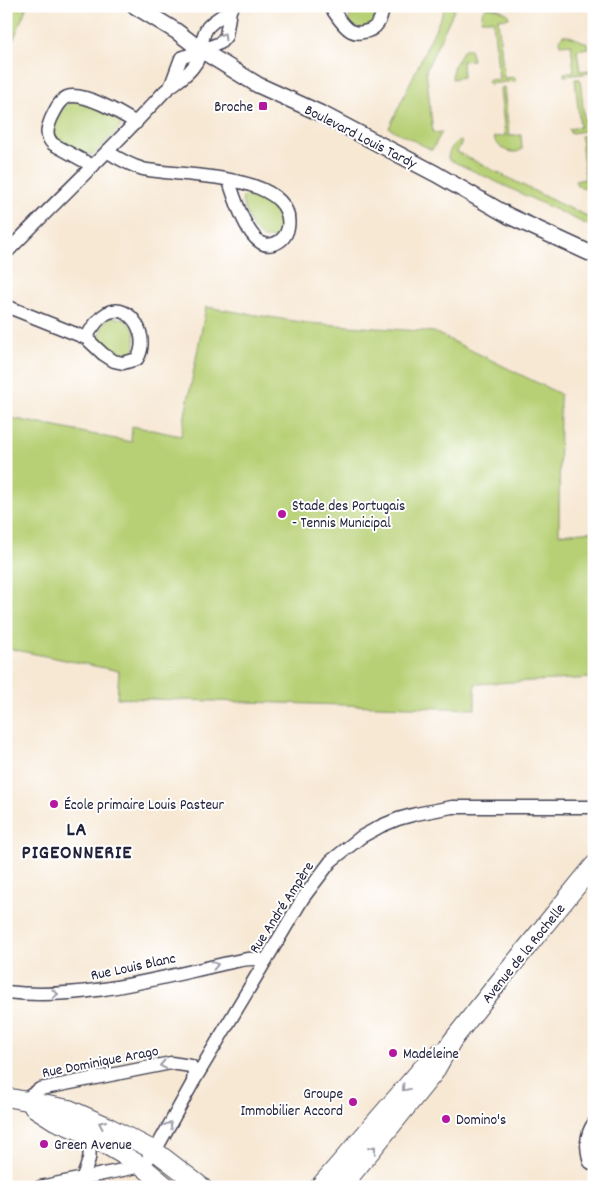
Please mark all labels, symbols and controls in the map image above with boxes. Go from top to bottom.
one-way arrow [217,32,227,41]
place label: Broche [214,97,253,119]
marker: Broche [257,100,269,112]
street label: Boulevard Louis Tardy [300,100,421,176]
place label: Stade des Portugais - Tennis Municipal [292,496,405,535]
marker: Stade des Portugais - Tennis Municipal [276,508,288,520]
place label: École primaire Louis Pasteur [64,795,225,817]
marker: École primaire Louis Pasteur [48,798,60,810]
district label: LA PIGEONNERIE [22,817,132,868]
street label: Rue André Ampère [245,858,321,958]
street label: Avenue de la Rochelle [477,899,572,1009]
street label: Rue Louis Blanc [89,948,178,988]
one-way arrow [210,960,219,971]
one-way arrow [52,989,59,999]
street label: Rue Dominique Arago [40,1041,161,1085]
place label: Madeleine [403,1044,459,1066]
marker: Madeleine [387,1047,399,1059]
one-way arrow [158,1059,167,1070]
one-way arrow [402,1082,411,1091]
place label: Groupe Immobilier Accord [240,1084,343,1123]
marker: Groupe Immobilier Accord [347,1096,359,1108]
place label: Domino's [456,1110,506,1132]
marker: Domino's [440,1113,452,1125]
one-way arrow [98,1119,107,1130]
one-way arrow [163,1122,173,1131]
place label: Green Avenue [54,1135,132,1157]
marker: Green Avenue [38,1138,50,1150]
one-way arrow [367,1146,375,1155]

